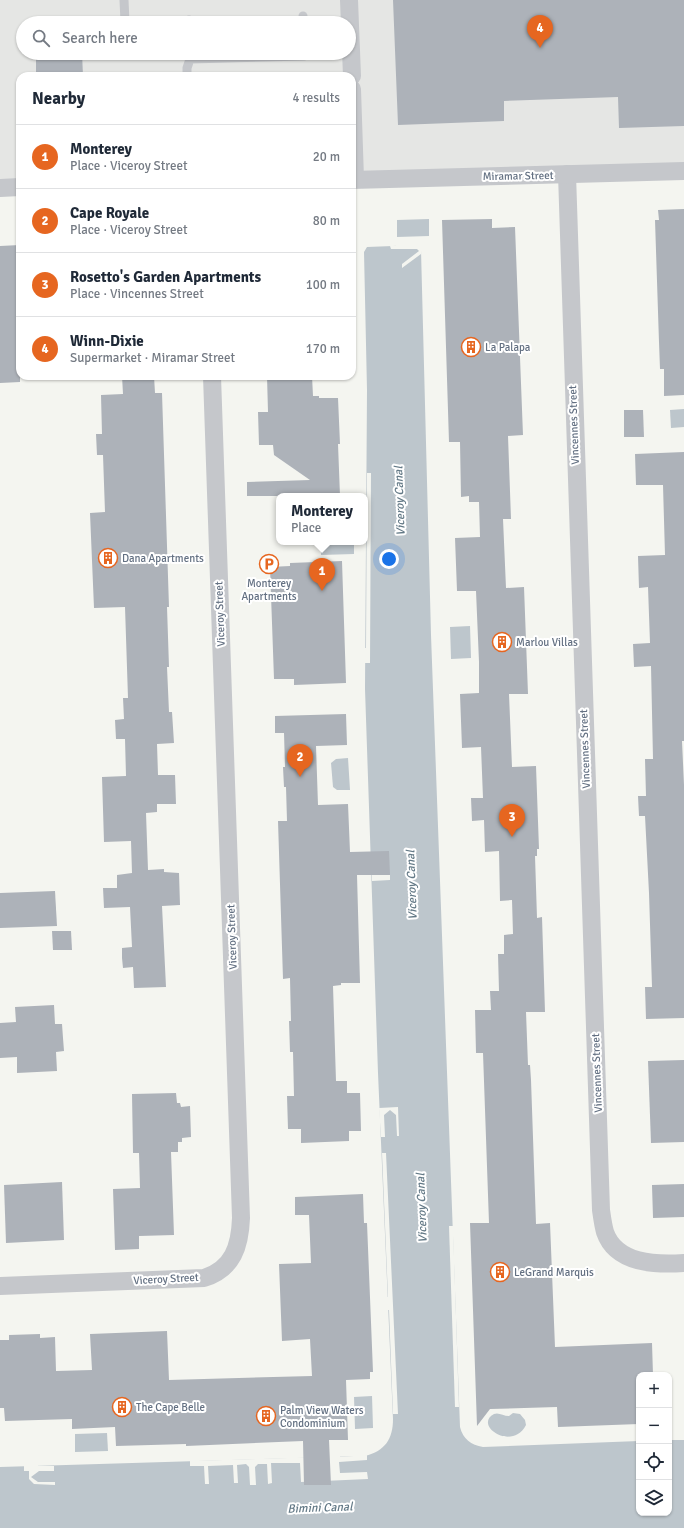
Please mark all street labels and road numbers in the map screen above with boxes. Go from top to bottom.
street label: Miramar Street [482,169,554,183]
street label: Vincennes Street [566,385,582,465]
street label: Viceroy Street [212,581,228,647]
street label: Vincennes Street [577,709,593,789]
street label: Viceroy Street [224,904,240,970]
street label: Vincennes Street [589,1033,605,1113]
street label: Viceroy Street [133,1271,199,1287]

